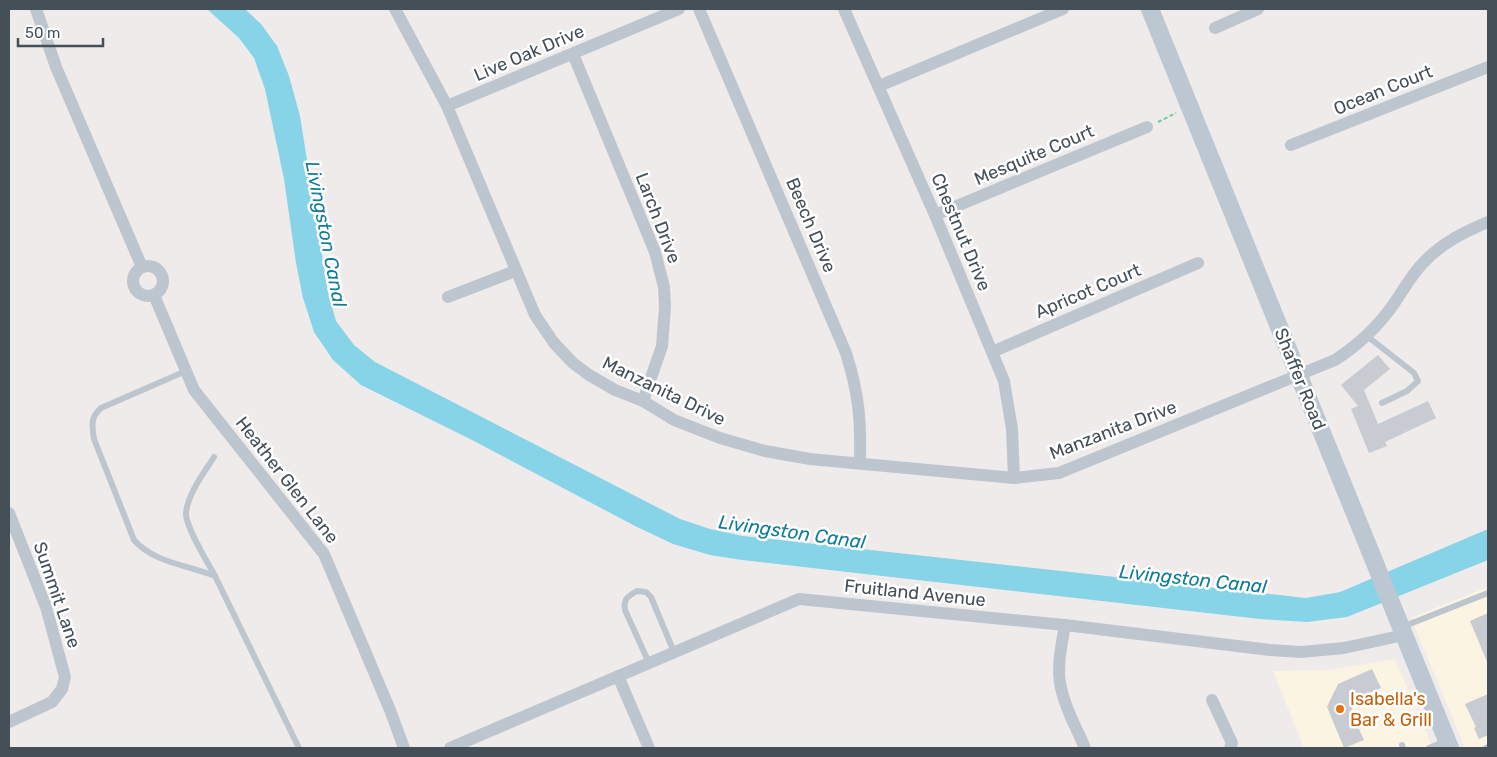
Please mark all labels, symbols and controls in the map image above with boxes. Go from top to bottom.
scale bar [18,15,102,47]
street label: Live Oak Drive [471,20,587,86]
text: 50 m [25,24,60,42]
street label: Ocean Court [1330,60,1436,120]
street label: Mesquite Court [971,120,1097,190]
water label: Livingston Canal [301,159,352,309]
street label: Larch Drive [631,170,685,266]
street label: Chestnut Drive [926,170,996,294]
street label: Beech Drive [781,174,841,276]
street label: Apricot Court [1032,259,1144,323]
street label: Shaffer Road [1270,325,1330,433]
street label: Manzanita Drive [599,352,729,430]
street label: Manzanita Drive [1046,396,1180,464]
street label: Heather Glen Lane [231,412,343,548]
water label: Livingston Canal [717,510,867,554]
street label: Summit Lane [29,539,85,651]
water label: Livingston Canal [1118,560,1268,598]
street label: Fruitland Avenue [843,575,987,611]
place label: Isabella's Bar & Grill [1350,688,1432,731]
marker: Isabella's Bar & Grill [1334,703,1346,715]

